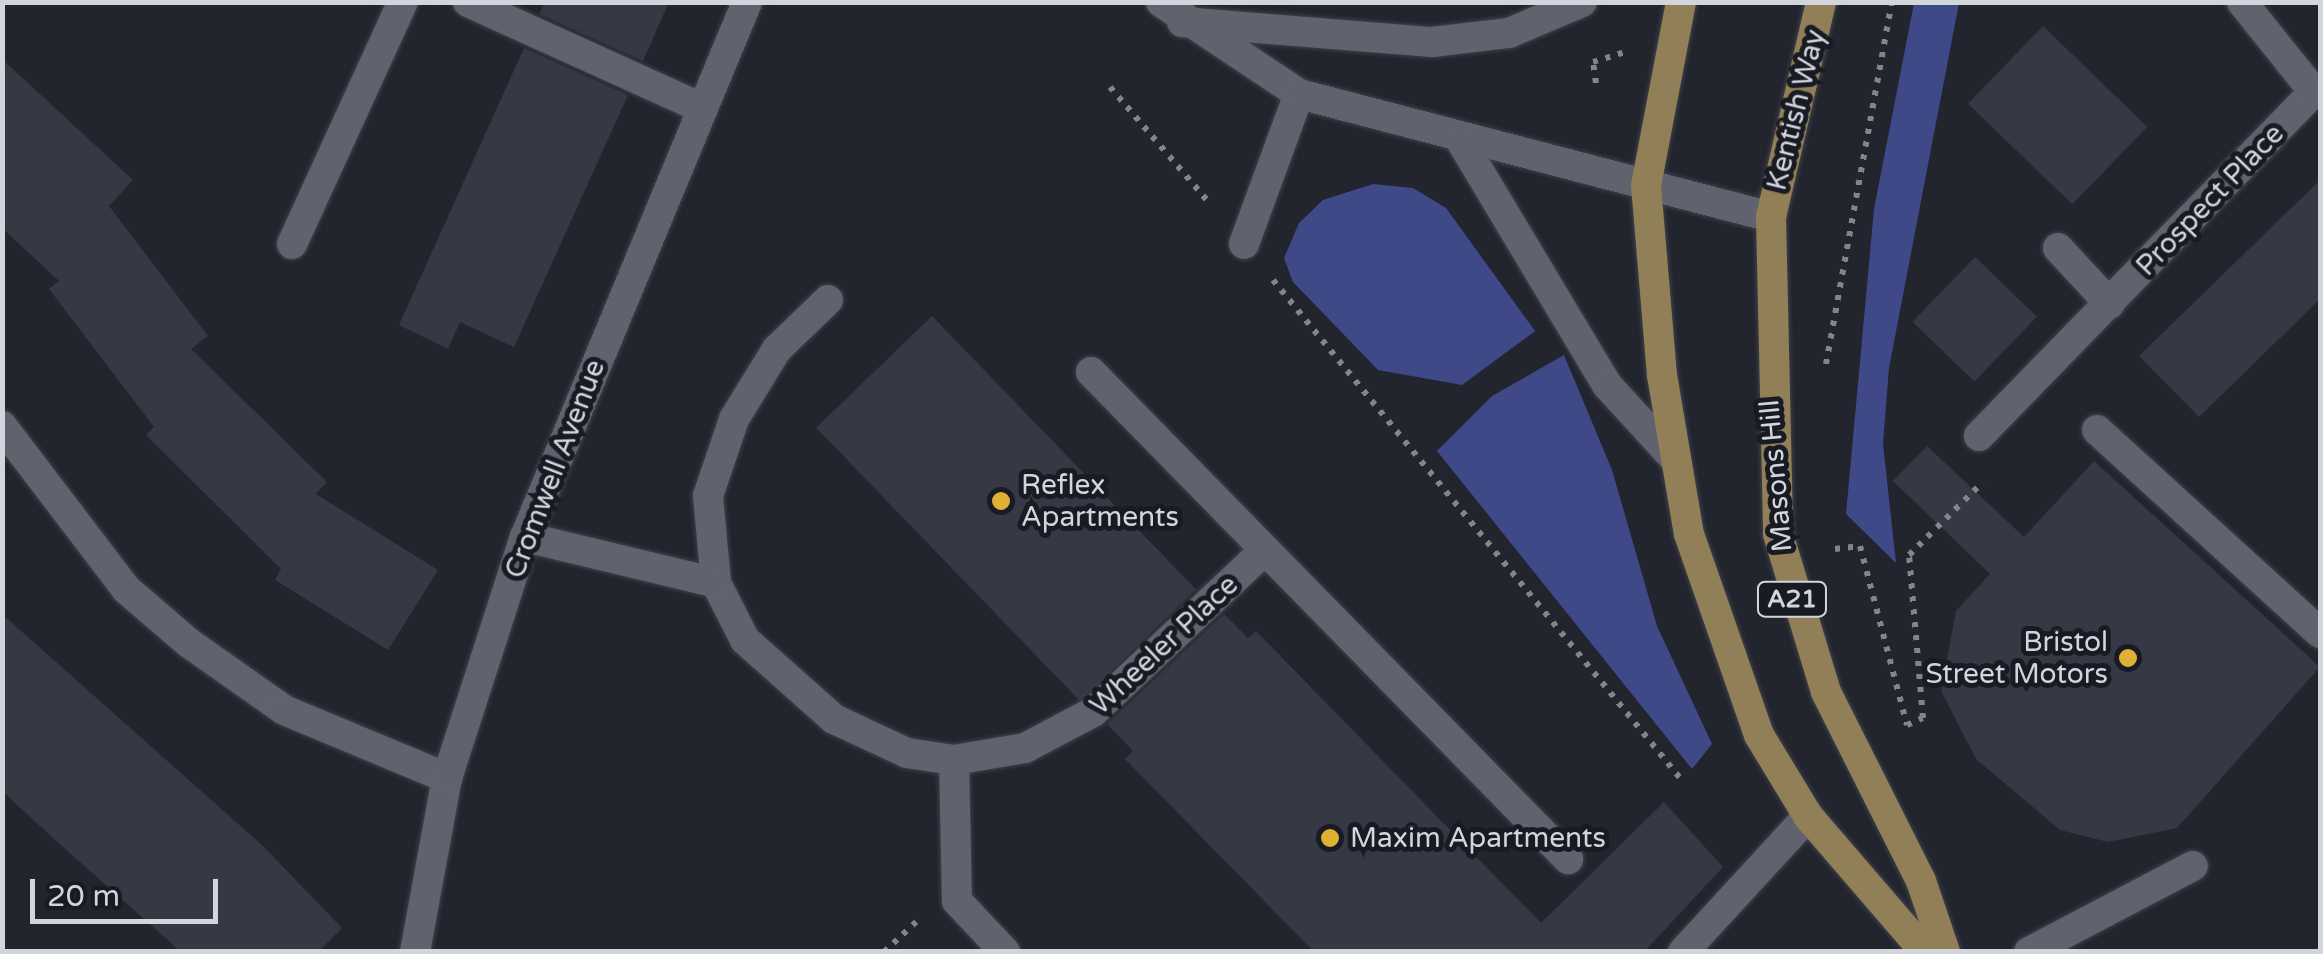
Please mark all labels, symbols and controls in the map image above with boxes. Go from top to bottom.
street label: Kentish Way [1760,26,1832,194]
street label: Prospect Place [2129,117,2291,283]
street label: Cromwell Avenue [498,355,612,583]
street label: Masons Hill [1753,398,1799,554]
place label: Reflex Apartments [1021,468,1179,534]
marker: Reflex Apartments [990,490,1012,512]
street label: Wheeler Place [1083,568,1245,722]
road number: A21 [1754,579,1830,619]
place label: Bristol Street Motors [1925,625,2108,691]
marker: Bristol Street Motors [2117,647,2139,669]
place label: Maxim Apartments [1350,821,1606,855]
marker: Maxim Apartments [1319,827,1341,849]
scale bar [35,859,222,921]
text: 20 m [47,878,120,915]

